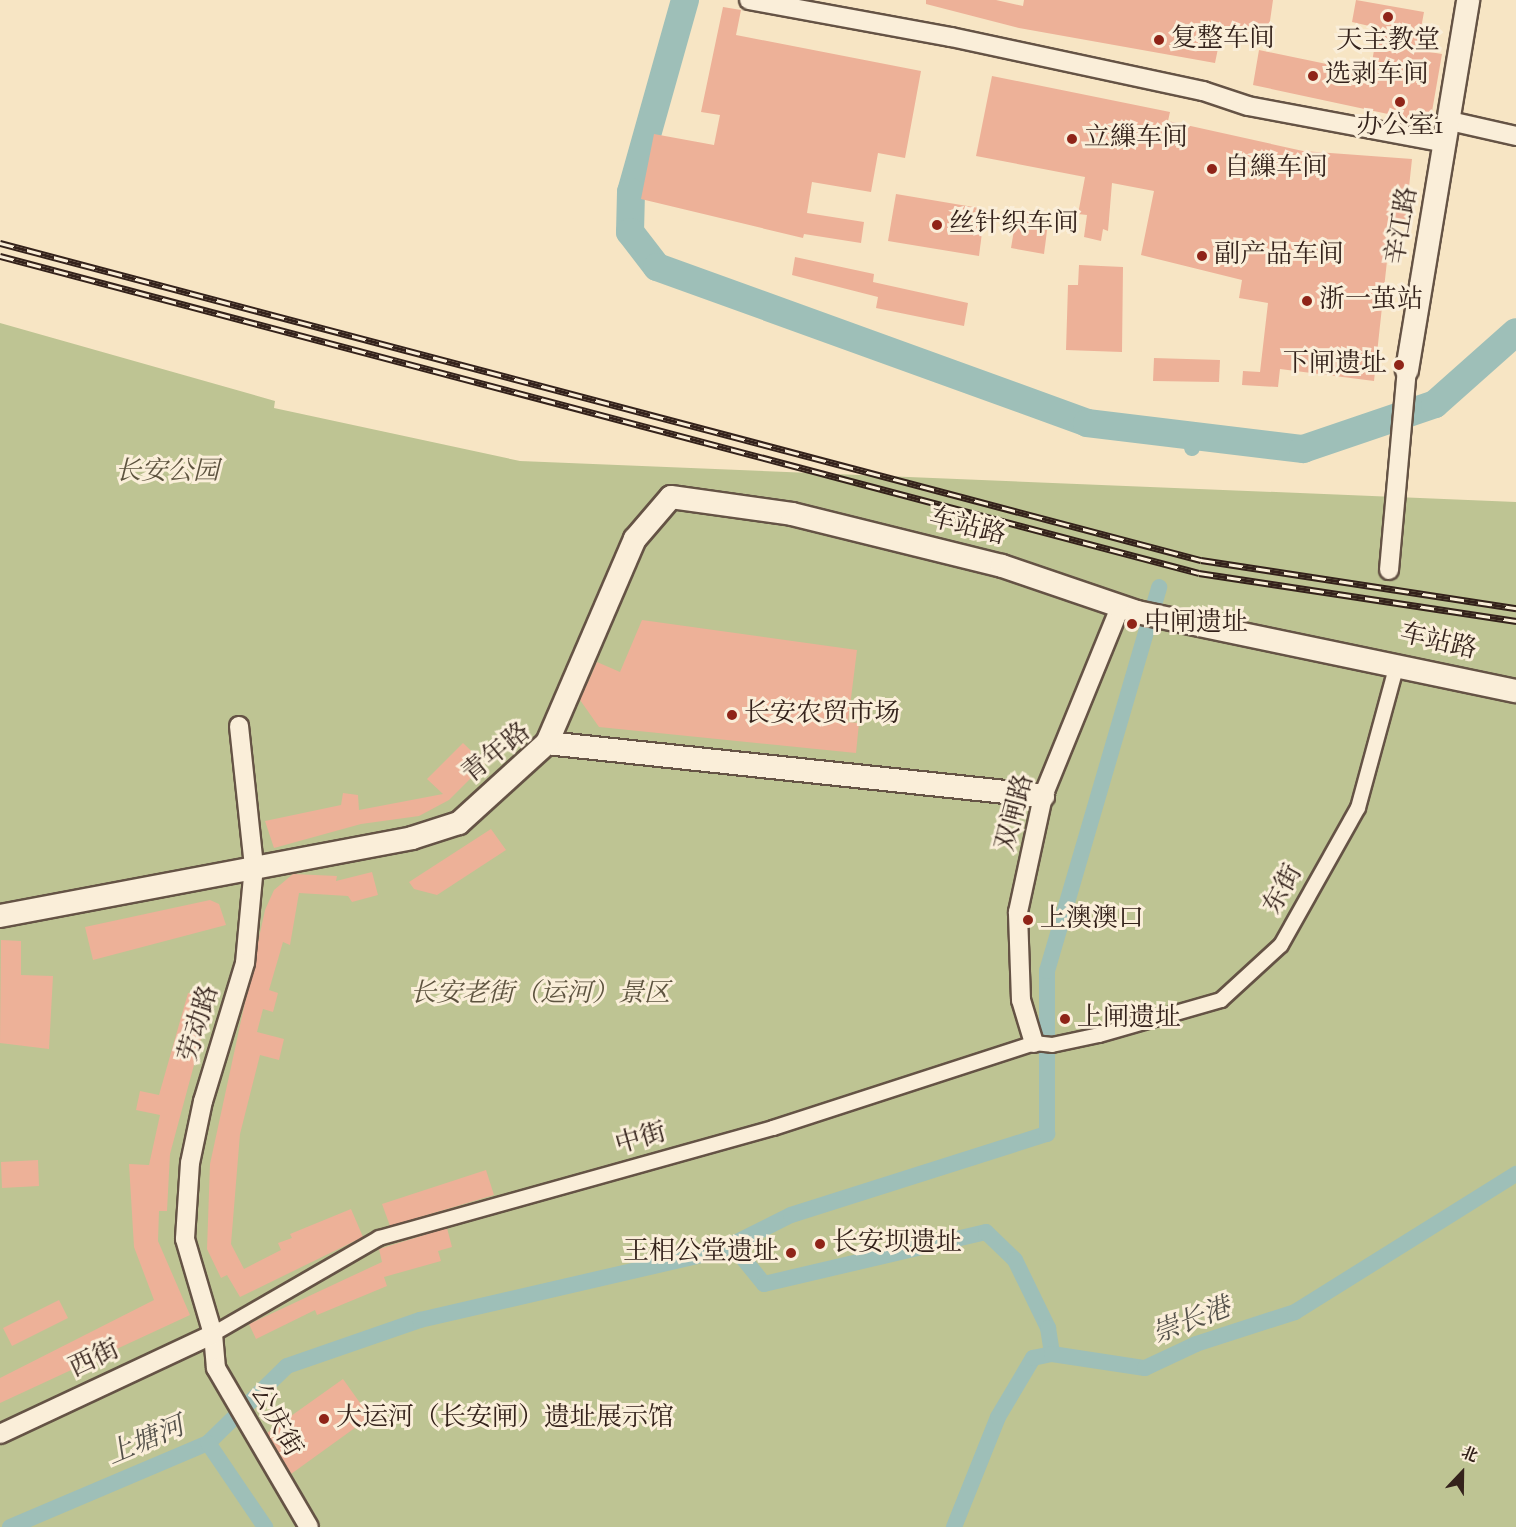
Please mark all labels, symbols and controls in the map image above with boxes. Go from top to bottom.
marker: 天主教堂 [1381,10,1395,24]
place label: 复整车间 [1171,24,1275,56]
place label: 天主教堂 [1336,26,1440,58]
marker: 复整车间 [1152,33,1166,47]
place label: 选剥车间 [1325,60,1429,92]
marker: 选剥车间 [1306,69,1320,83]
marker: 办公室1 [1393,95,1407,109]
place label: 办公室1 [1357,111,1443,143]
place label: 立繅车间 [1084,123,1188,155]
marker: 立繅车间 [1065,132,1079,146]
place label: 自繅车间 [1224,153,1328,185]
marker: 自繅车间 [1205,162,1219,176]
street label: 辛江路 [1381,185,1425,267]
place label: 丝针织车间 [949,209,1079,241]
marker: 丝针织车间 [930,218,944,232]
place label: 副产品车间 [1214,240,1344,272]
marker: 副产品车间 [1195,249,1209,263]
place label: 浙一茧站 [1319,285,1423,317]
marker: 浙一茧站 [1300,294,1314,308]
place label: 下闸遗址 [1283,349,1387,381]
marker: 下闸遗址 [1392,358,1406,372]
park label: 长安公园 [115,457,219,489]
street label: 车站路 [925,503,1009,553]
place label: 中闸遗址 [1144,608,1248,640]
marker: 中闸遗址 [1125,617,1139,631]
street label: 车站路 [1396,619,1480,667]
place label: 长安农贸市场 [744,699,900,731]
marker: 长安农贸市场 [725,708,739,722]
street label: 青年路 [457,717,537,791]
street label: 双闸路 [991,771,1041,855]
street label: 东街 [1258,860,1310,920]
place label: 上澳澳口 [1040,904,1144,936]
marker: 上澳澳口 [1021,913,1035,927]
park label: 长安老街（运河）景区 [410,979,670,1011]
street label: 劳动路 [174,982,226,1066]
place label: 上闸遗址 [1077,1003,1181,1035]
marker: 上闸遗址 [1058,1012,1072,1026]
street label: 中街 [612,1118,670,1162]
place label: 长安坝遗址 [832,1228,962,1260]
place label: 王相公堂遗址 [623,1237,779,1269]
marker: 长安坝遗址 [813,1237,827,1251]
marker: 王相公堂遗址 [784,1246,798,1260]
water label: 崇长港 [1148,1292,1236,1352]
street label: 西街 [65,1335,125,1385]
street label: 公庆街 [242,1379,308,1463]
place label: 大运河（长安闸）遗址展示馆 [336,1403,674,1435]
water label: 上塘河 [102,1411,190,1473]
marker: 大运河（长安闸）遗址展示馆 [317,1412,331,1426]
text: 北 [1457,1442,1481,1470]
north arrow [1432,1443,1492,1503]

